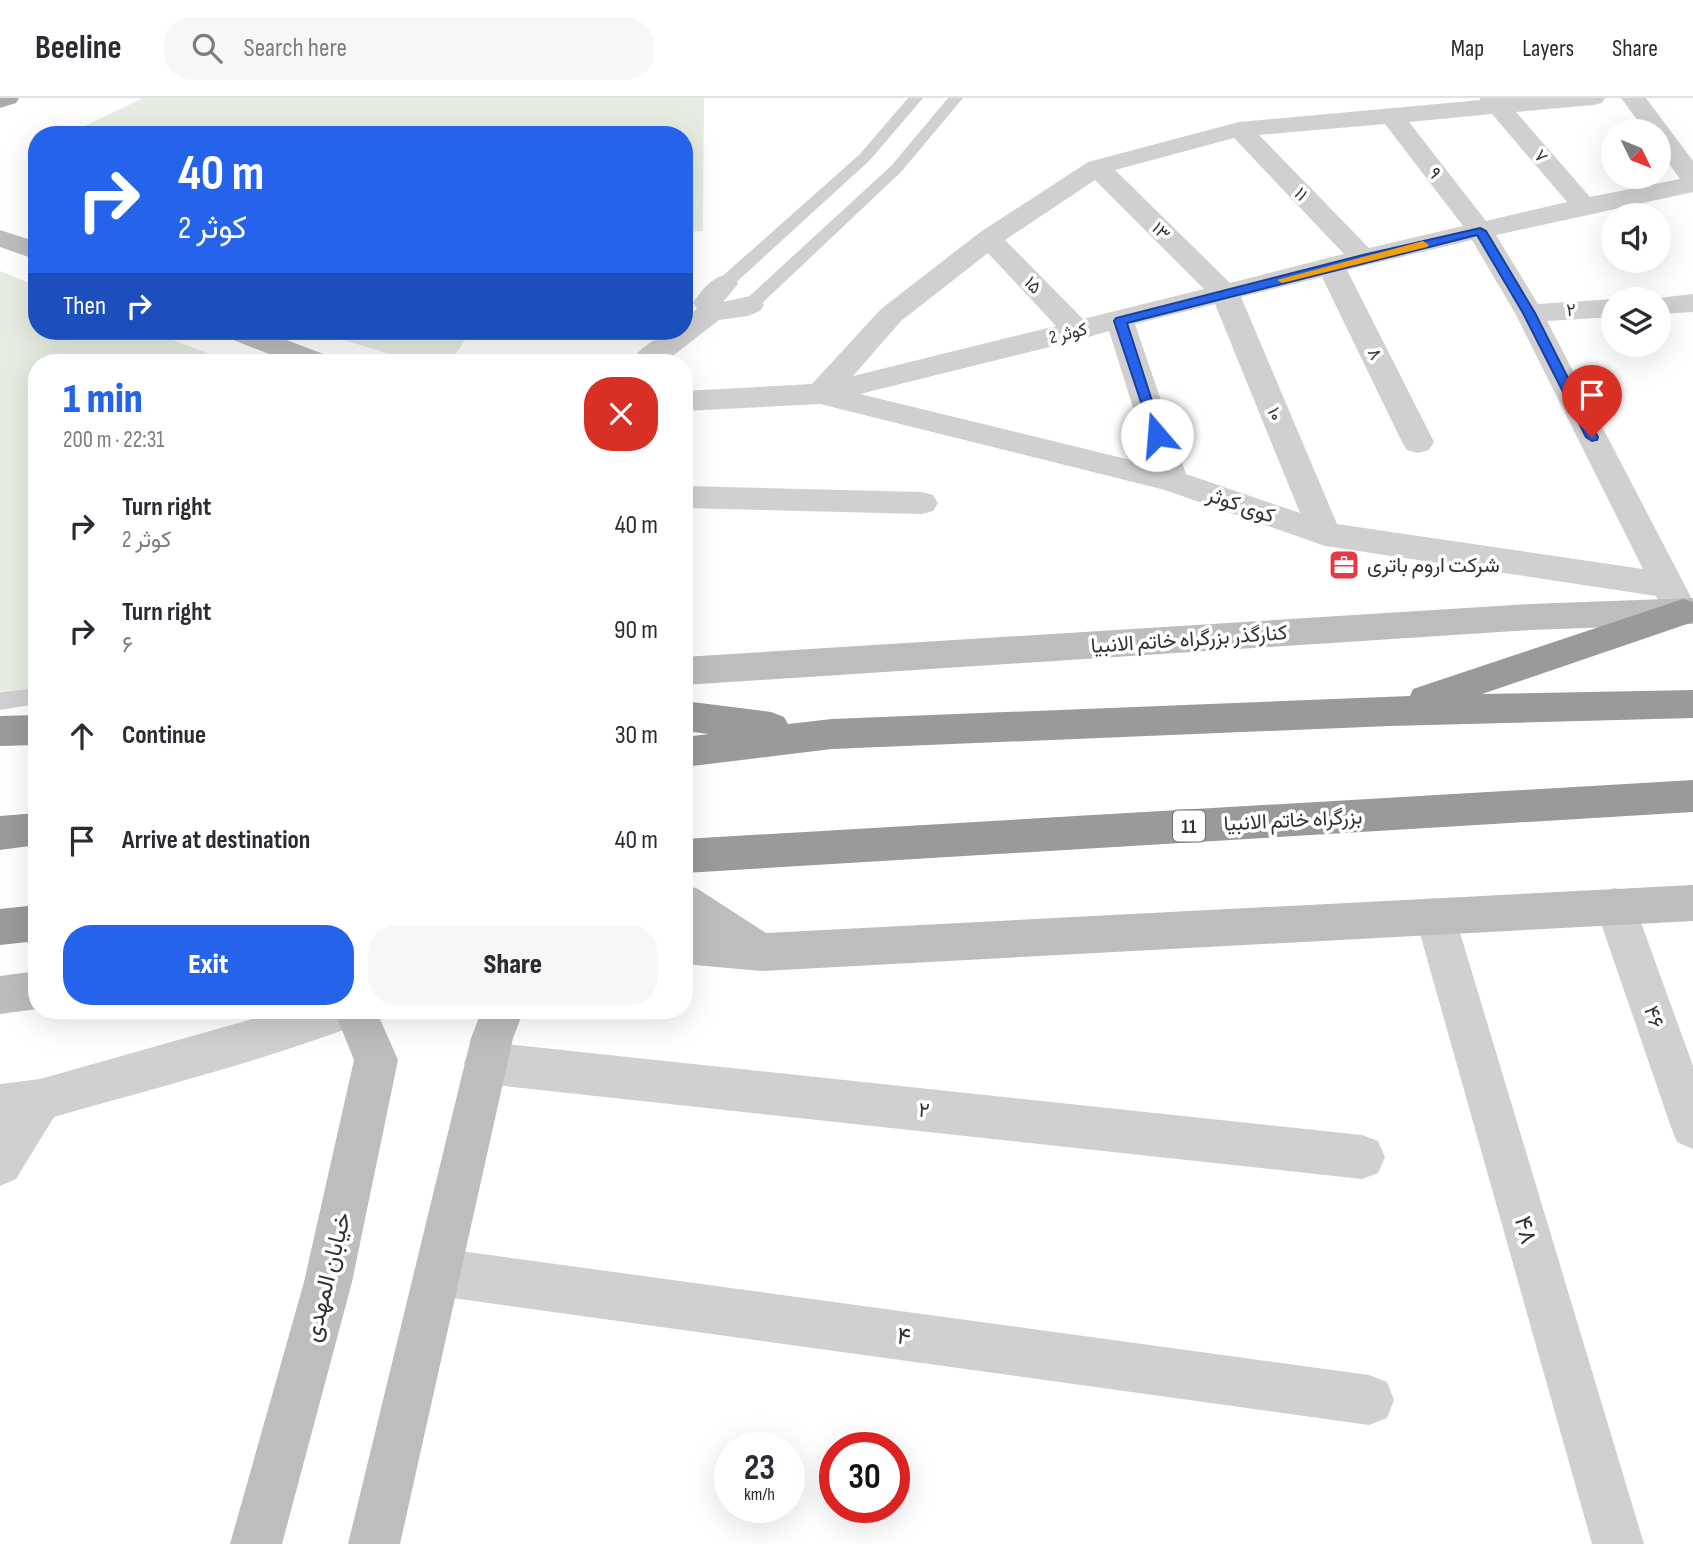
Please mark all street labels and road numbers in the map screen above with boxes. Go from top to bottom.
street label: ۷ [1529,145,1552,167]
street label: ۹ [1424,163,1446,183]
street label: ۱۱ [1289,183,1312,205]
street label: ۱۳ [1147,218,1174,245]
street label: ۱۵ [1020,272,1046,298]
street label: ۲ [1566,300,1576,321]
street label: کوثر 2 [1047,319,1089,348]
street label: ۸ [1363,345,1386,364]
street label: ۱۰ [1262,404,1287,424]
street label: کوی کوثر [1203,482,1278,529]
street label: کنارگذر بزرگراه خاتم الانبیا [1090,620,1288,660]
street label: بزرگراه خاتم الانبیا [1223,804,1363,838]
road number: 11 [1173,810,1205,842]
street label: ۴۶ [1638,1003,1669,1032]
street label: ۲ [917,1097,931,1124]
street label: خیابان المهدی [297,1209,358,1345]
street label: ۴۸ [1508,1213,1543,1248]
street label: ۴ [895,1321,913,1352]

